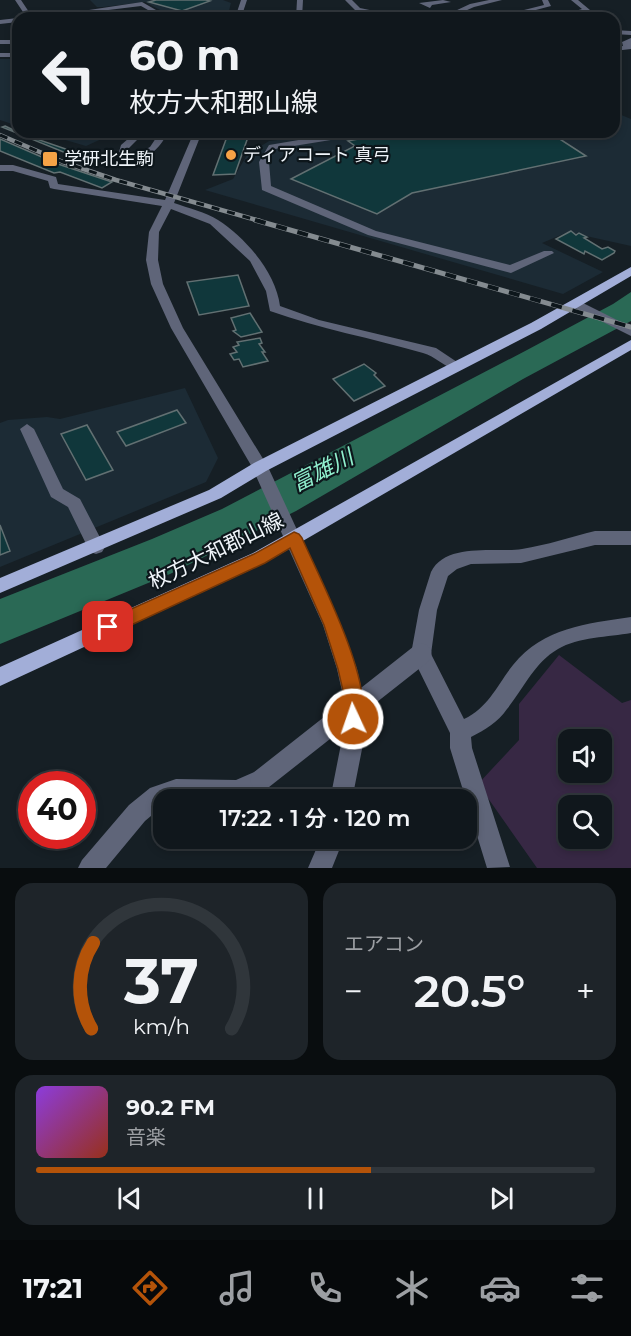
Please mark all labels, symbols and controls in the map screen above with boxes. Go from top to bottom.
text: 60 m [129,29,240,81]
icon: left [30,36,108,114]
text: 枚方大和郡山線 [129,86,318,119]
place label: ディアコート 真弓 [243,144,390,166]
place label: 学研北生駒 [64,148,154,170]
marker: ディアコート 真弓 [224,148,238,162]
marker: 学研北生駒 [41,150,59,168]
water label: 富雄川 [287,443,360,497]
street label: 枚方大和郡山線 [144,507,287,594]
pin [82,601,133,652]
icon: arrive [91,610,124,643]
position arrow [321,687,385,751]
map controls [558,729,612,849]
button: sound [558,729,612,783]
speed limit sign: 40 [18,771,96,849]
button: search [558,795,612,849]
text: 17:22 · 1 分 · 120 m [220,805,410,832]
text: エアコン [344,932,424,956]
text: 37 [123,943,199,1019]
text: 20.5° [414,963,525,1018]
text: − [344,971,363,1011]
text: + [576,971,595,1011]
text: km/h [133,1013,190,1039]
text: 90.2 FM [126,1094,215,1121]
text: 音楽 [126,1125,166,1149]
icon: previous [113,1182,146,1215]
icon: pause [299,1182,332,1215]
icon: next [485,1182,518,1215]
icon: directions [129,1267,171,1309]
icon: music [216,1267,258,1309]
icon: phone [304,1267,346,1309]
icon: climate [391,1267,433,1309]
icon: car [479,1267,521,1309]
icon: filters [566,1267,608,1309]
text: 17:21 [23,1272,83,1305]

